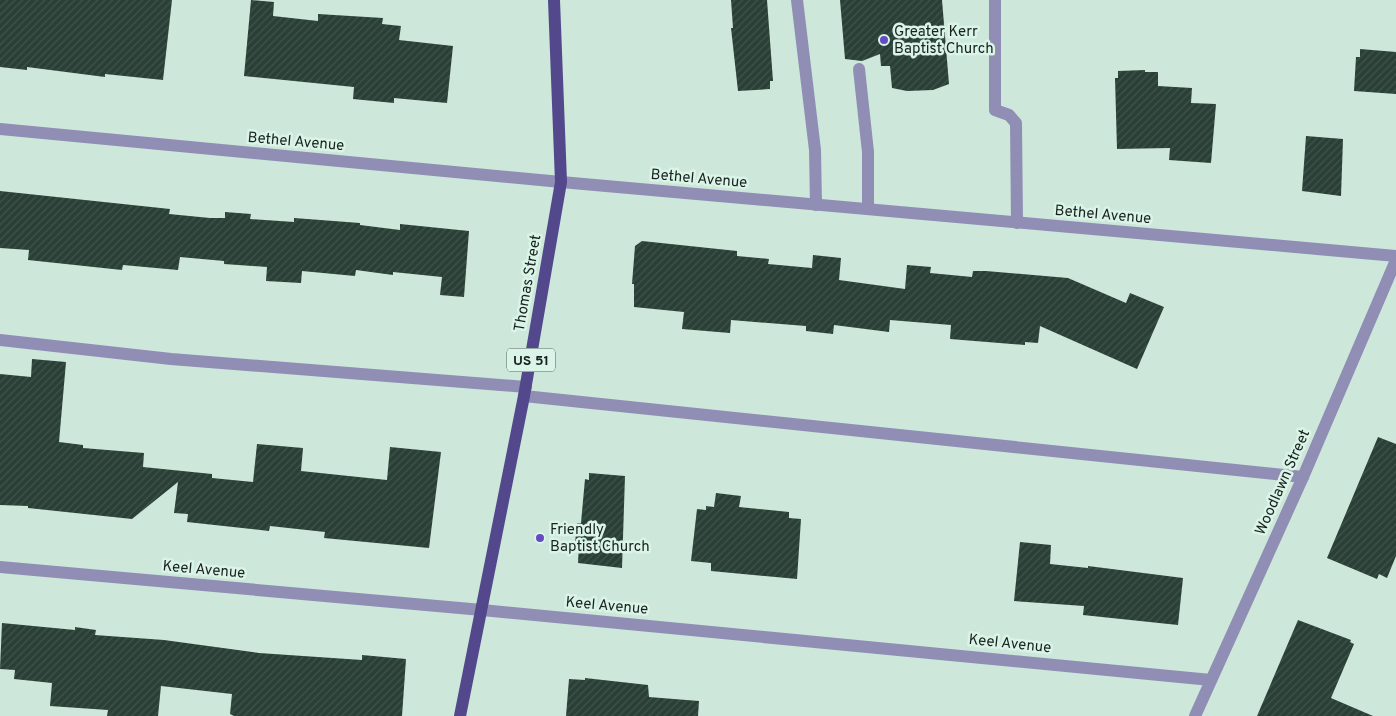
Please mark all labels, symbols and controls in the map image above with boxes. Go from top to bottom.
place label: Greater Kerr Baptist Church [894,23,994,59]
marker: Greater Kerr Baptist Church [878,34,890,46]
street label: Bethel Avenue [247,129,345,156]
street label: Bethel Avenue [650,166,748,193]
street label: Bethel Avenue [1054,202,1152,229]
street label: Thomas Street [511,233,546,333]
road number: US 51 [507,348,555,372]
street label: Woodlawn Street [1252,427,1315,538]
place label: Friendly Baptist Church [550,521,650,557]
marker: Friendly Baptist Church [534,532,546,544]
street label: Keel Avenue [162,557,246,584]
street label: Keel Avenue [565,593,649,620]
street label: Keel Avenue [968,631,1052,658]

